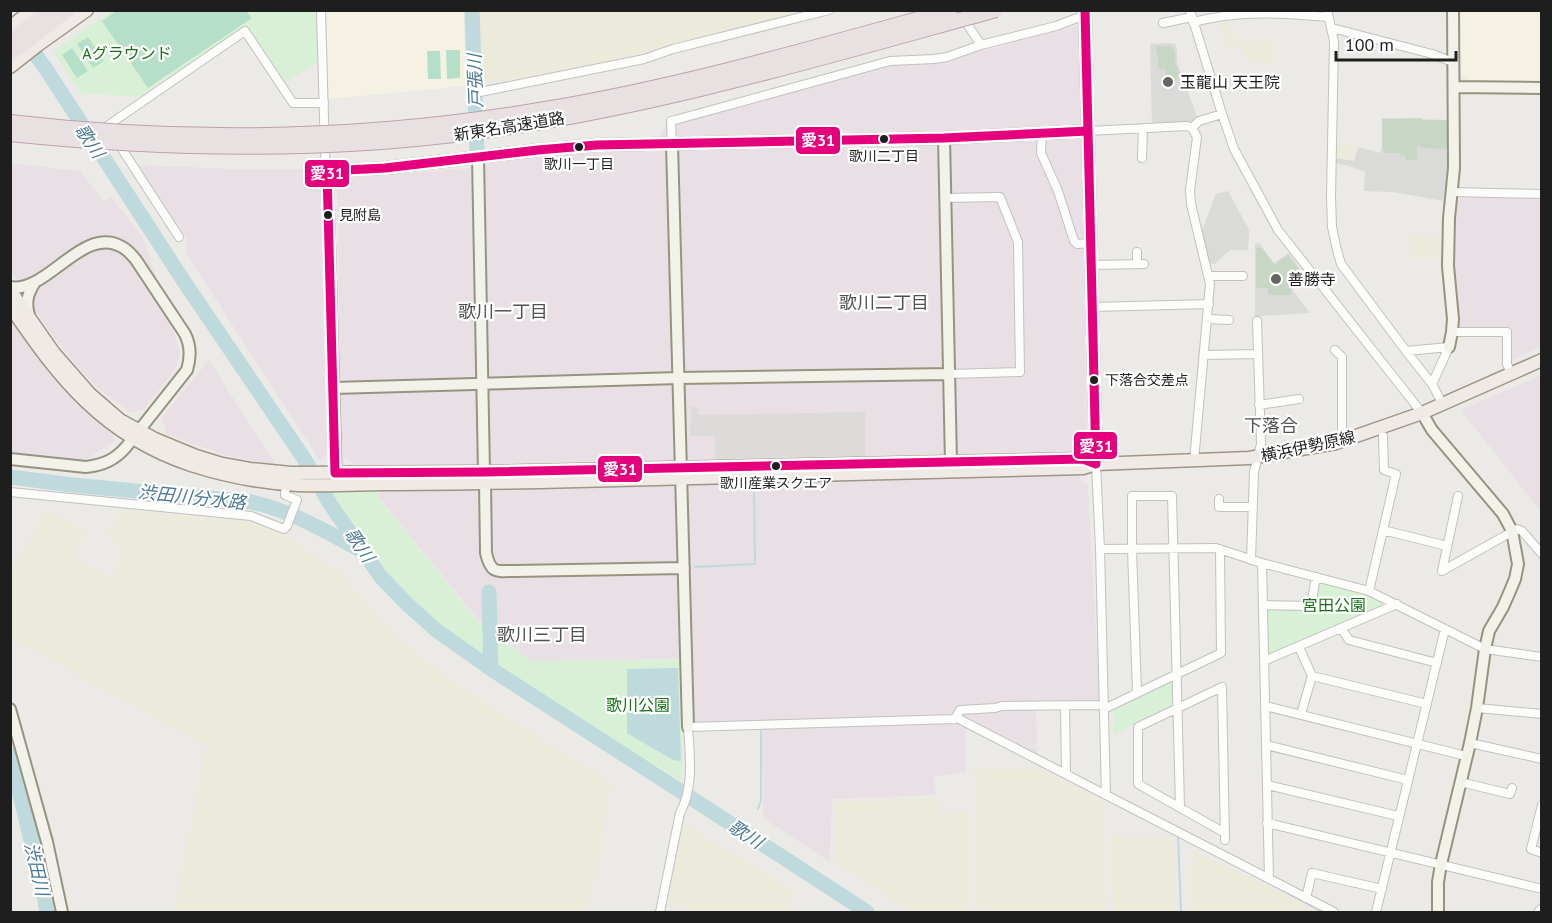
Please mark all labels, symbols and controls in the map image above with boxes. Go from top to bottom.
scale bar [1336,24,1456,62]
text: 100 m [1345,33,1394,56]
park label: Aグラウンド [82,43,172,63]
water label: 戸張川 [462,52,487,108]
place label: 玉龍山 天王院 [1180,72,1280,92]
marker: 玉龍山 天王院 [1161,75,1175,89]
street label: 新東名高速道路 [452,107,566,145]
water label: 歌川 [70,120,111,164]
line badge: 愛31 [795,126,841,155]
text: 愛31 [801,130,835,150]
marker: 歌川二丁目 [878,133,890,145]
marker: 歌川一丁目 [573,141,585,153]
place label: 歌川二丁目 [849,147,919,165]
place label: 歌川一丁目 [544,155,614,173]
line badge: 愛31 [304,159,350,188]
text: 愛31 [310,163,344,183]
place label: 見附島 [339,206,381,224]
marker: 見附島 [322,209,334,221]
place label: 善勝寺 [1288,269,1336,289]
marker: 善勝寺 [1269,272,1283,286]
district label: 歌川二丁目 [839,291,929,314]
district label: 歌川一丁目 [458,300,548,323]
place label: 下落合交差点 [1105,371,1189,389]
marker: 下落合交差点 [1088,374,1100,386]
district label: 下落合 [1244,414,1298,437]
street label: 横浜伊勢原線 [1259,426,1357,466]
line badge: 愛31 [1073,431,1118,460]
text: 愛31 [1079,436,1113,456]
line badge: 愛31 [597,455,643,483]
text: 愛31 [603,459,637,479]
marker: 歌川産業スクエア [770,460,782,472]
place label: 歌川産業スクエア [720,474,832,492]
water label: 渋田川分水路 [137,480,249,514]
water label: 歌川 [340,524,381,568]
park label: 宮田公園 [1302,595,1366,615]
district label: 歌川三丁目 [497,623,587,646]
park label: 歌川公園 [606,695,670,715]
water label: 歌川 [725,815,769,855]
water label: 渋田川 [20,840,55,900]

